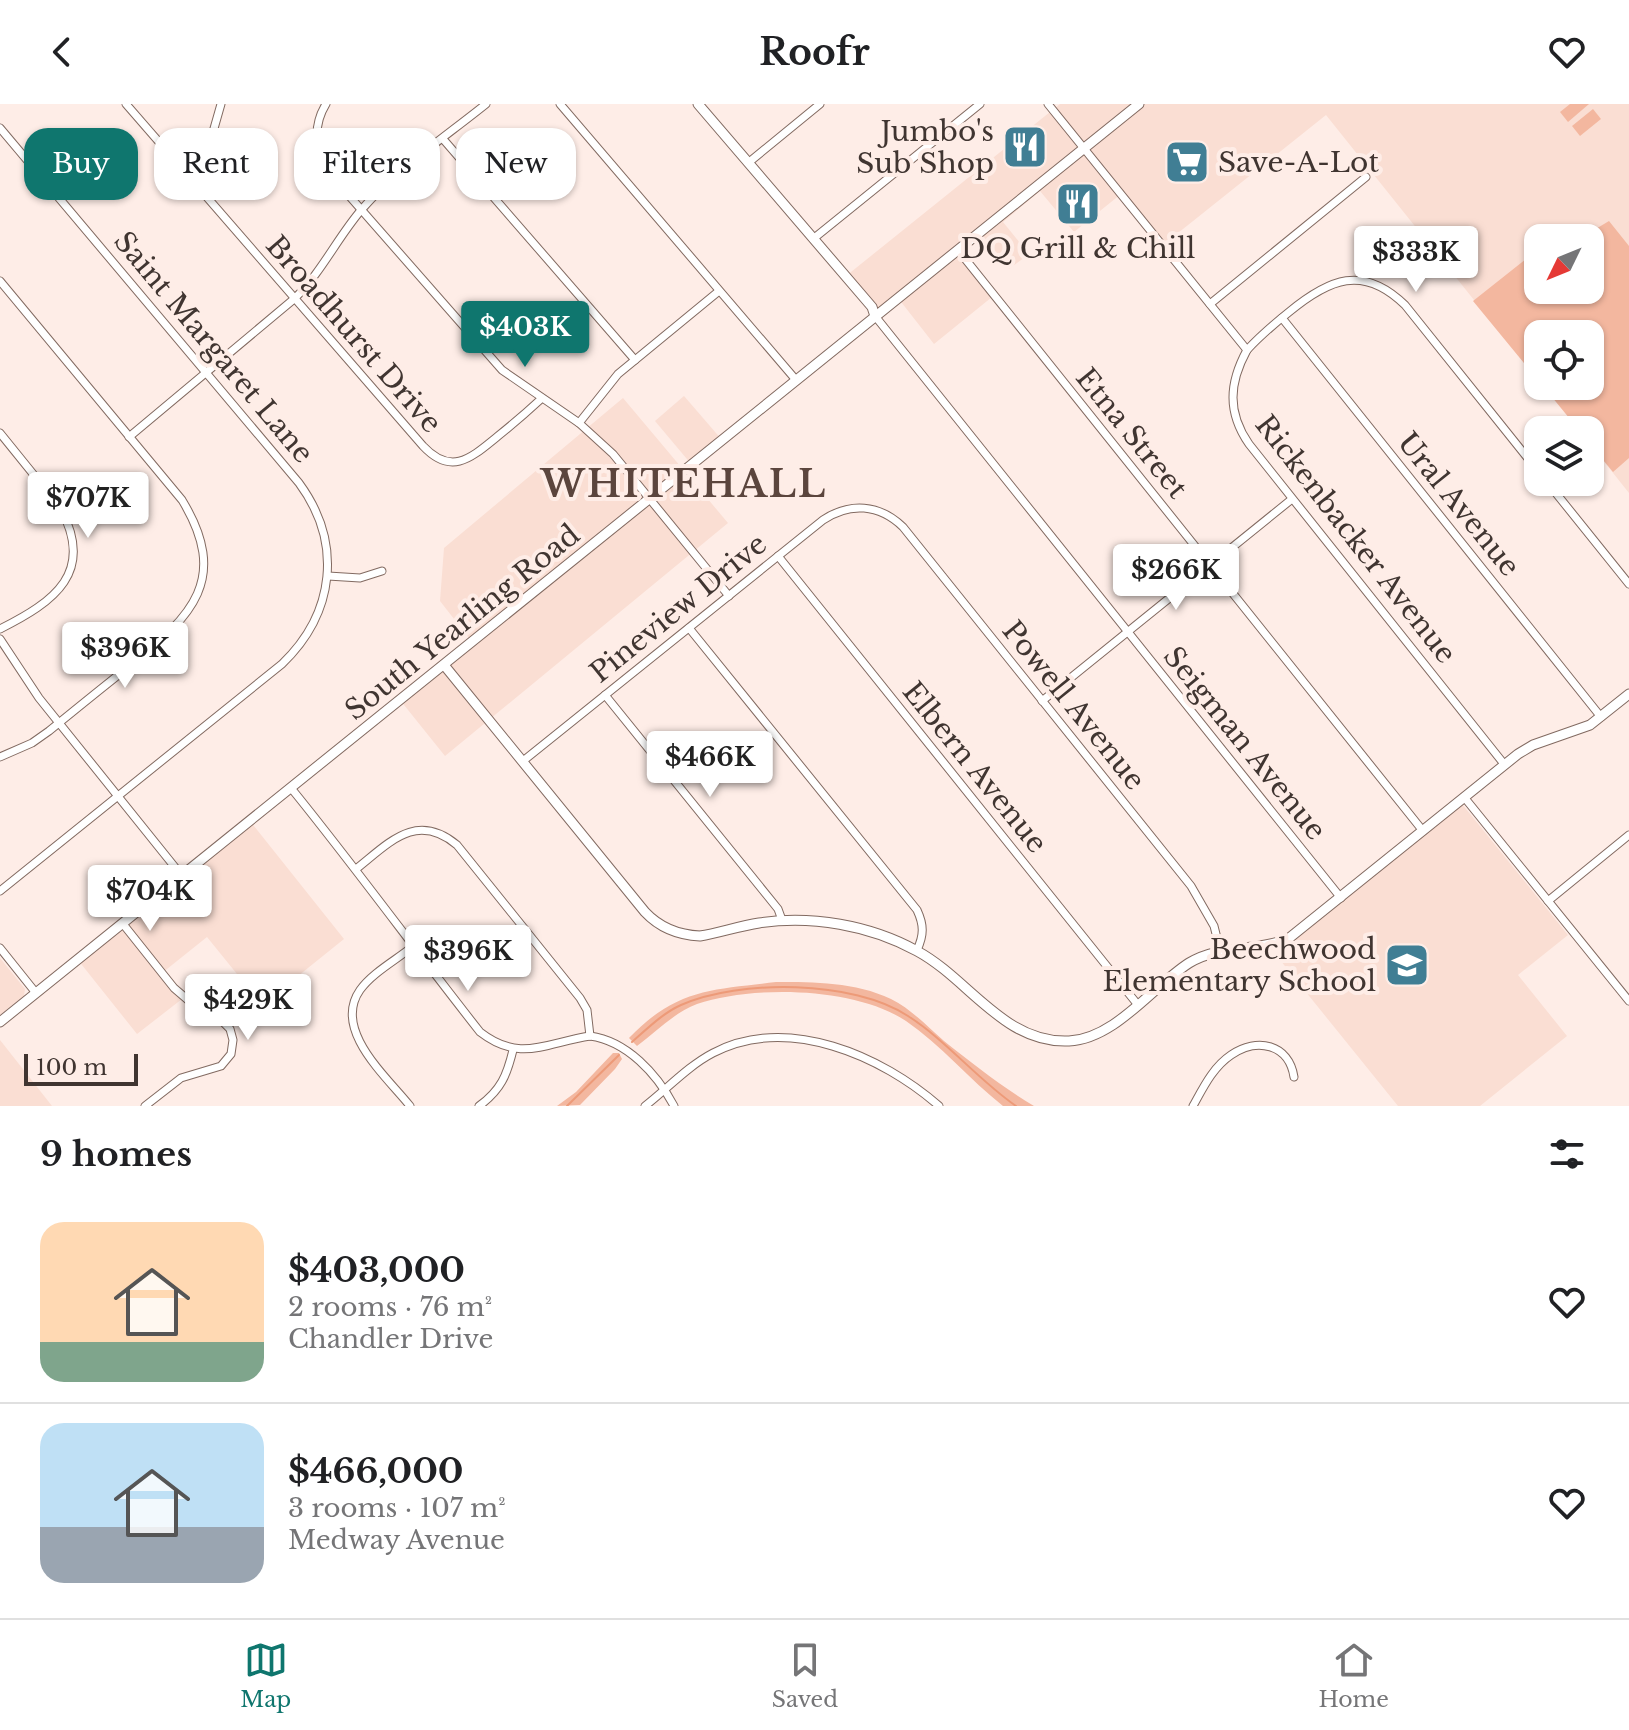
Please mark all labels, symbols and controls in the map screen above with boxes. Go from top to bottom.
icon: back [40,30,84,74]
text: Roofr [759,30,870,75]
icon: heart [1545,30,1589,74]
place label: Jumbo's Sub Shop [856,114,994,181]
restaurant icon: Jumbo's Sub Shop [1001,123,1049,171]
chip: Buy [24,128,138,200]
chip: Rent [154,128,278,200]
chip: Filters [294,128,440,200]
chip: New [456,128,576,200]
supermarket icon: Save-A-Lot [1163,138,1211,186]
place label: Save-A-Lot [1218,145,1379,180]
restaurant icon: DQ Grill & Chill [1054,180,1102,228]
street label: Saint Margaret Lane [106,224,321,470]
north arrow [1524,224,1604,304]
map controls [1524,224,1604,496]
pin: $333K [1360,226,1472,294]
street label: Broadhurst Drive [258,229,449,440]
place label: DQ Grill & Chill [961,231,1195,266]
text: $333K [1372,236,1460,268]
pin: $403K [469,301,581,369]
text: $403K [479,311,571,343]
button: locate [1524,320,1604,400]
street label: Etna Street [1068,361,1195,506]
street label: Rickenbacker Avenue [1248,408,1463,670]
button: layers [1524,416,1604,496]
street label: Ural Avenue [1390,425,1527,583]
district label: WHITEHALL [539,462,827,507]
pin: $707K [32,472,144,540]
text: $707K [46,482,130,514]
street label: South Yearling Road [338,517,587,728]
street label: Pineview Drive [583,526,774,690]
pin: $266K [1120,544,1232,612]
text: $266K [1131,554,1221,586]
street label: Powell Avenue [995,614,1152,797]
pin: $396K [69,622,181,690]
text: $396K [80,632,170,664]
street label: Seigman Avenue [1156,639,1333,847]
street label: Elbern Avenue [895,675,1054,860]
pin: $466K [654,731,766,799]
text: $466K [665,741,755,773]
pin: $704K [94,865,206,933]
text: $704K [106,875,194,907]
pin: $396K [412,925,524,993]
place label: Beechwood Elementary School [1103,932,1376,999]
text: $396K [423,935,513,967]
school or university icon: Beechwood Elementary School [1383,941,1431,989]
pin: $429K [192,974,304,1042]
text: $429K [203,984,293,1016]
scale bar [24,1050,138,1086]
text: 100 m [36,1054,107,1081]
icon: filters [1545,1132,1589,1176]
text: 9 homes [40,1133,192,1175]
text: $403,000 [288,1249,465,1291]
icon: home [104,1254,200,1350]
icon: heart [1545,1280,1589,1324]
text: 2 rooms · 76 m² [288,1291,492,1323]
text: Chandler Drive [288,1323,493,1355]
text: $466,000 [288,1450,464,1492]
icon: home [104,1455,200,1551]
icon: heart [1545,1481,1589,1525]
text: 3 rooms · 107 m² [288,1492,506,1524]
text: Medway Avenue [288,1524,505,1556]
tab: Map [240,1638,291,1713]
tab: Saved [772,1638,838,1713]
tab: Home [1318,1638,1389,1713]

